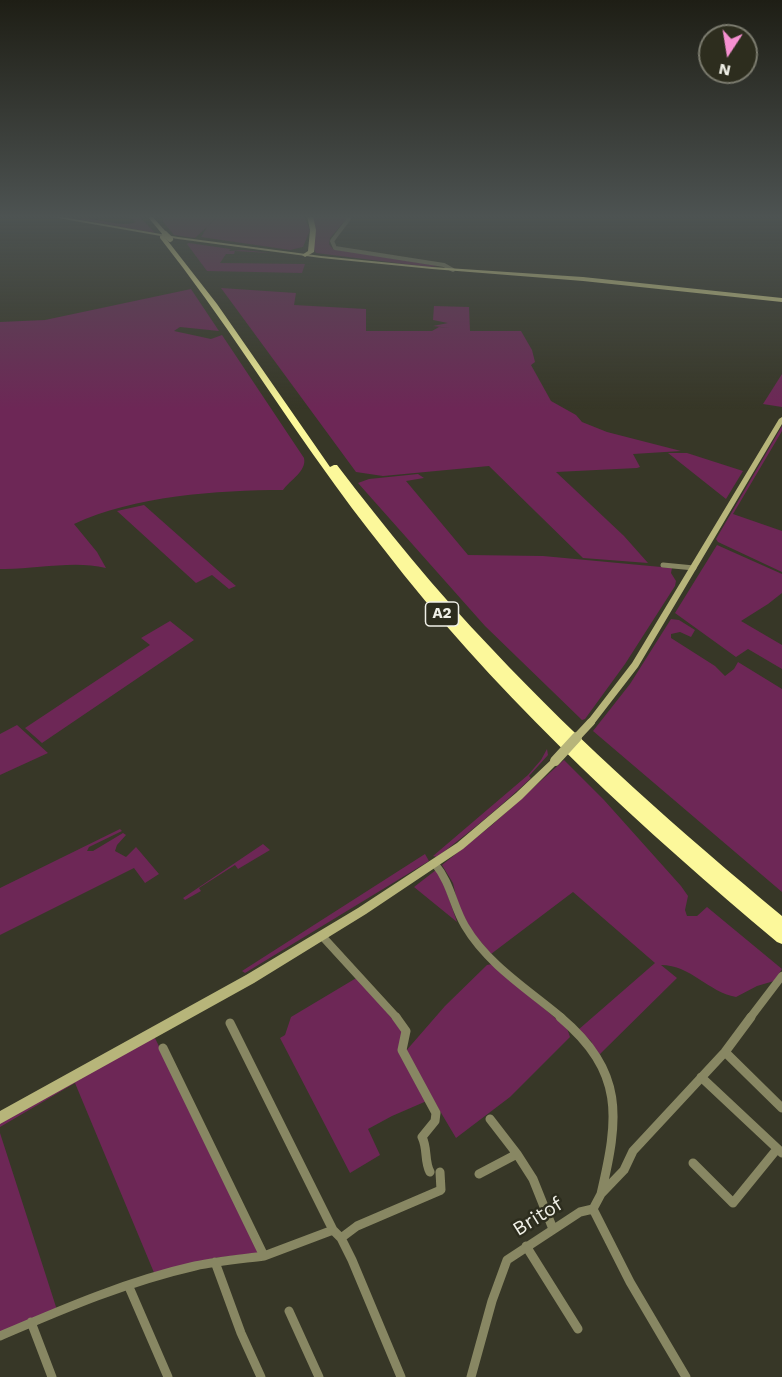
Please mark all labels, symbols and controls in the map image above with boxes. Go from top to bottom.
north arrow [698,24,758,84]
text: N [717,60,732,81]
road number: A2 [426,602,458,626]
street label: Britof [508,1192,568,1242]

